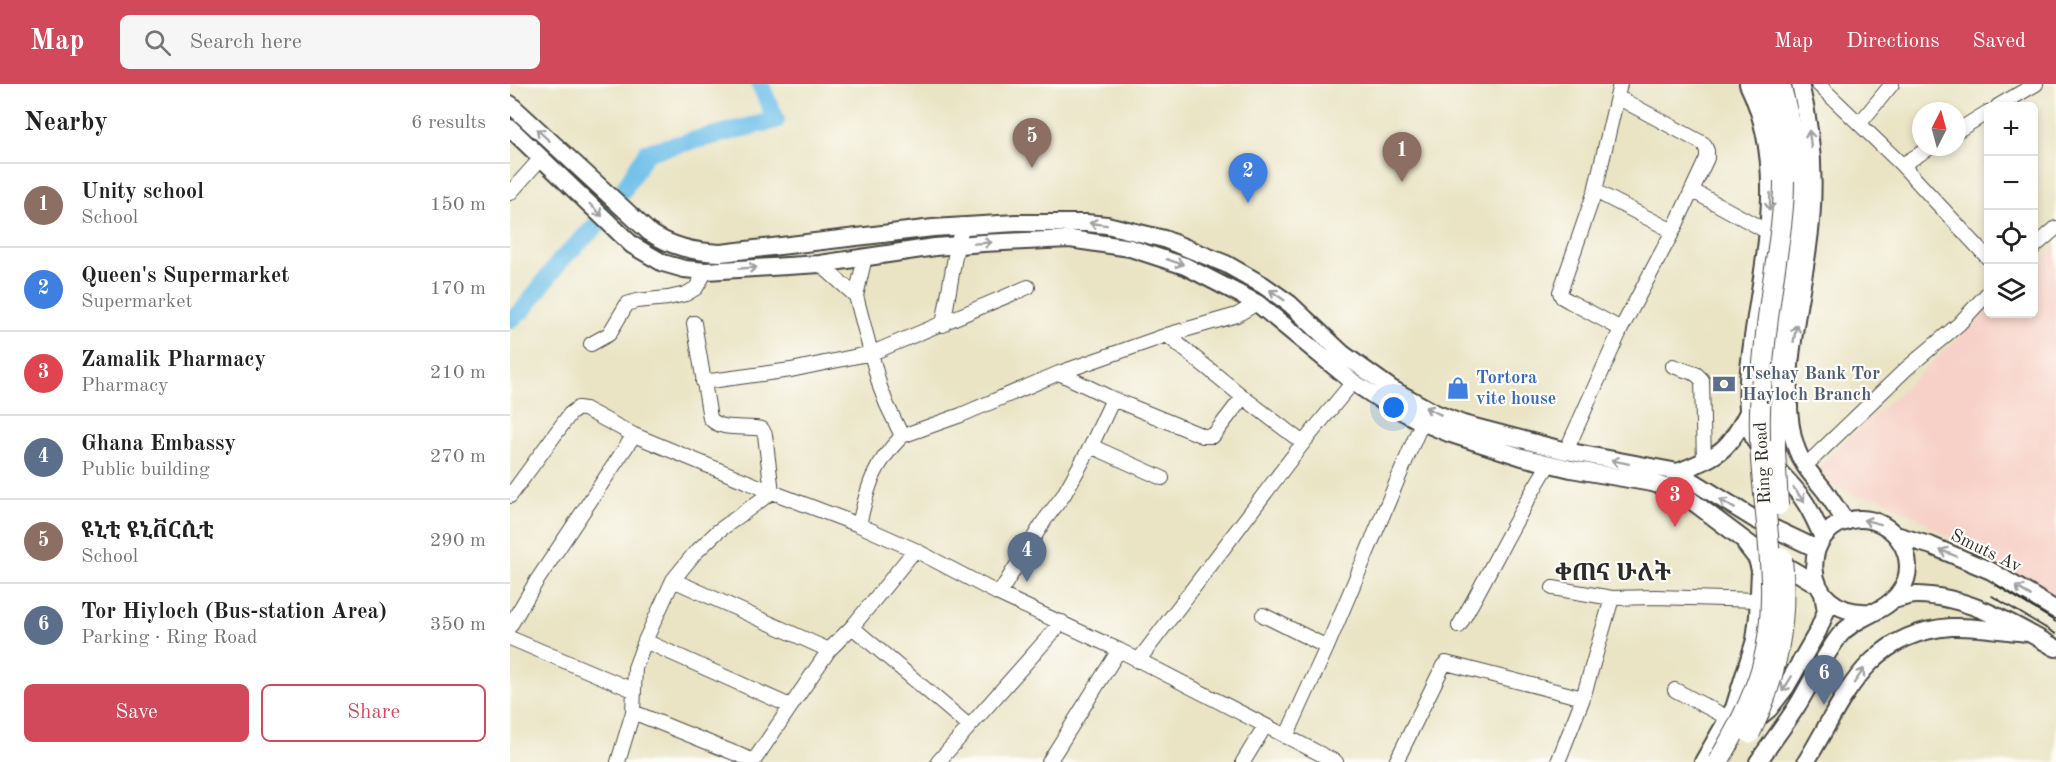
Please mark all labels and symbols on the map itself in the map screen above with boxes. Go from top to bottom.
north arrow [1912,102,1966,156]
pin: 5 [1012,118,1052,168]
one-way arrow [536,128,551,142]
one-way arrow [1804,130,1815,150]
pin: 1 [1382,132,1422,182]
pin: 2 [1228,154,1268,203]
one-way arrow [1765,192,1776,212]
one-way arrow [588,203,603,218]
one-way arrow [1088,219,1108,230]
one-way arrow [973,237,993,248]
one-way arrow [1165,258,1184,269]
one-way arrow [737,263,757,274]
one-way arrow [1270,289,1286,301]
one-way arrow [1789,323,1800,343]
place label: Tsehay Bank Tor Hayloch Branch [1742,365,1880,404]
place label: Tortora vite house [1476,369,1556,408]
bank icon: Tsehay Bank Tor Hayloch Branch [1711,371,1737,397]
shop icon: Tortora vite house [1445,375,1471,401]
your location [1379,393,1408,422]
one-way arrow [1424,405,1442,417]
street label: Ring Road [1752,421,1774,505]
one-way arrow [1611,456,1630,468]
pin: 3 [1656,478,1694,527]
one-way arrow [1793,486,1805,502]
one-way arrow [1719,497,1736,509]
one-way arrow [1863,516,1882,528]
street label: Smuts Av [1948,526,2025,576]
pin: 4 [1008,532,1046,582]
one-way arrow [1939,547,1958,558]
district label: ቀጠና ሁለት [1555,560,1671,586]
one-way arrow [2015,584,2032,596]
pin: 6 [1804,656,1844,705]
one-way arrow [1852,669,1865,685]
one-way arrow [1781,675,1793,692]

